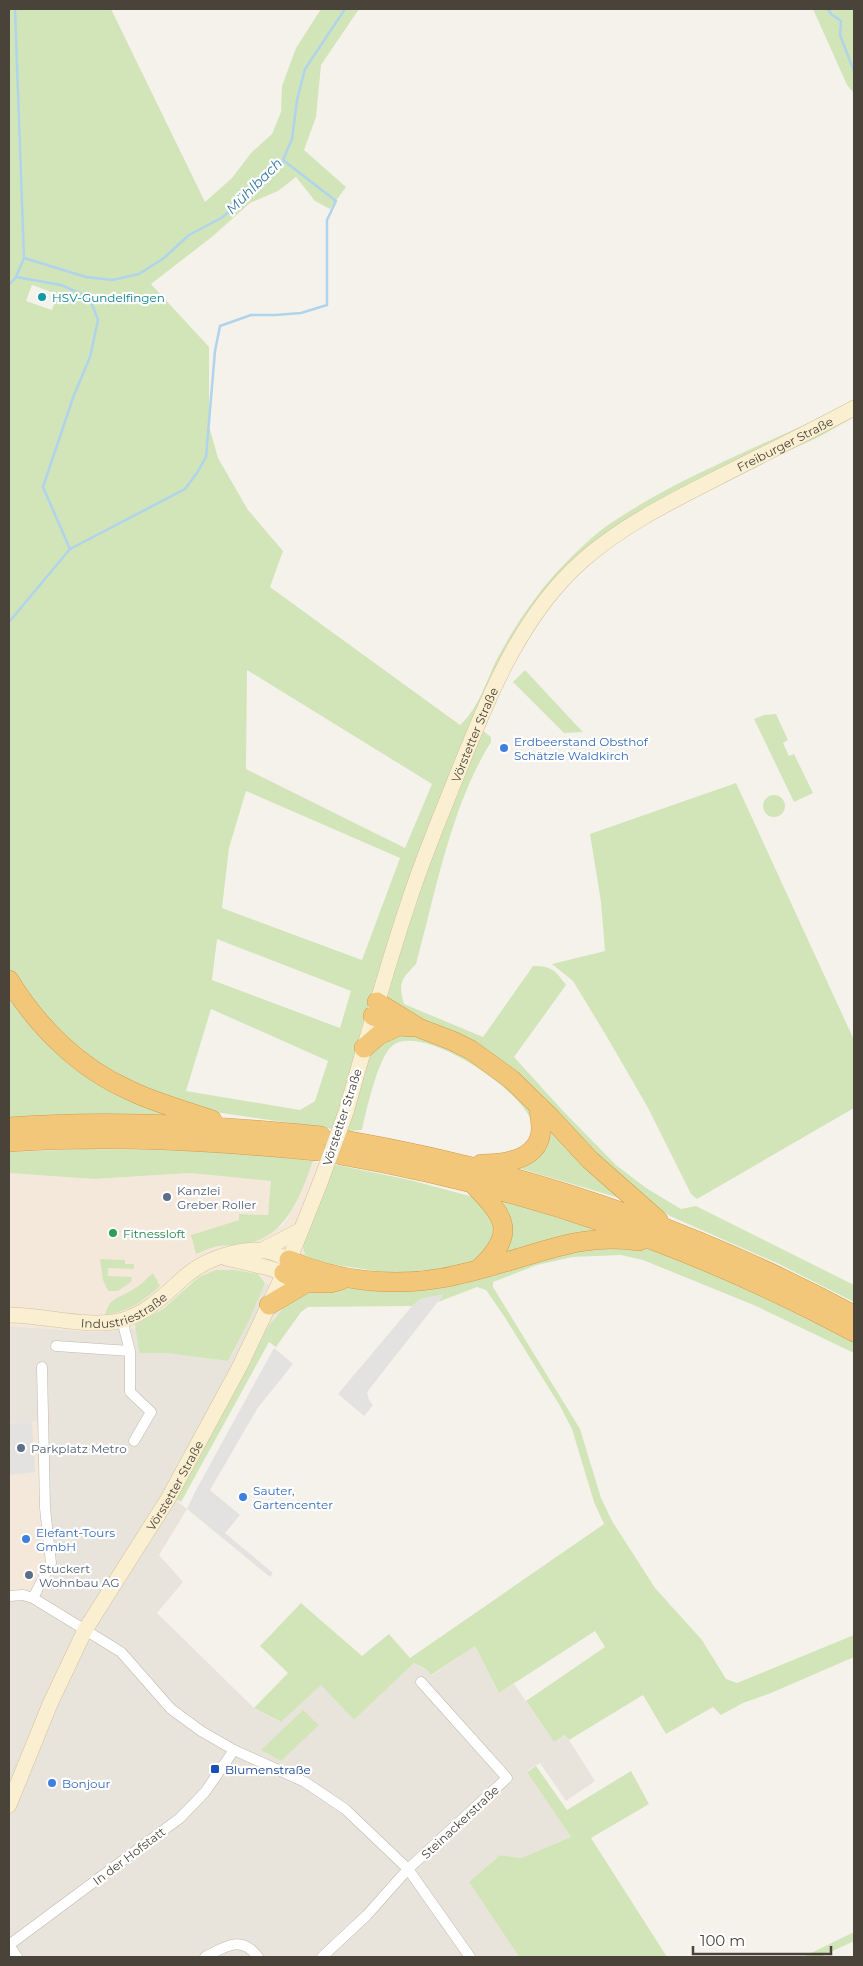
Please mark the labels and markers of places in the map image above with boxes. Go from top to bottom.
place label: HSV-Gundelfingen [52,290,165,305]
marker: HSV-Gundelfingen [36,291,48,303]
place label: Erdbeerstand Obsthof Schätzle Waldkirch [514,734,649,763]
marker: Erdbeerstand Obsthof Schätzle Waldkirch [498,742,510,754]
place label: Kanzlei Greber Roller [177,1183,256,1212]
marker: Kanzlei Greber Roller [161,1191,173,1203]
place label: Fitnessloft [123,1226,185,1241]
marker: Fitnessloft [107,1227,119,1239]
place label: Parkplatz Metro [31,1441,127,1456]
marker: Parkplatz Metro [15,1442,27,1454]
place label: Sauter, Gartencenter [253,1483,333,1512]
marker: Sauter, Gartencenter [237,1491,249,1503]
place label: Elefant-Tours GmbH [36,1525,115,1554]
marker: Elefant-Tours GmbH [20,1533,32,1545]
place label: Stuckert Wohnbau AG [39,1561,120,1590]
marker: Stuckert Wohnbau AG [23,1569,35,1581]
place label: Blumenstraße [225,1762,311,1777]
marker: Blumenstraße [209,1763,221,1775]
place label: Bonjour [62,1776,111,1791]
marker: Bonjour [46,1777,58,1789]

